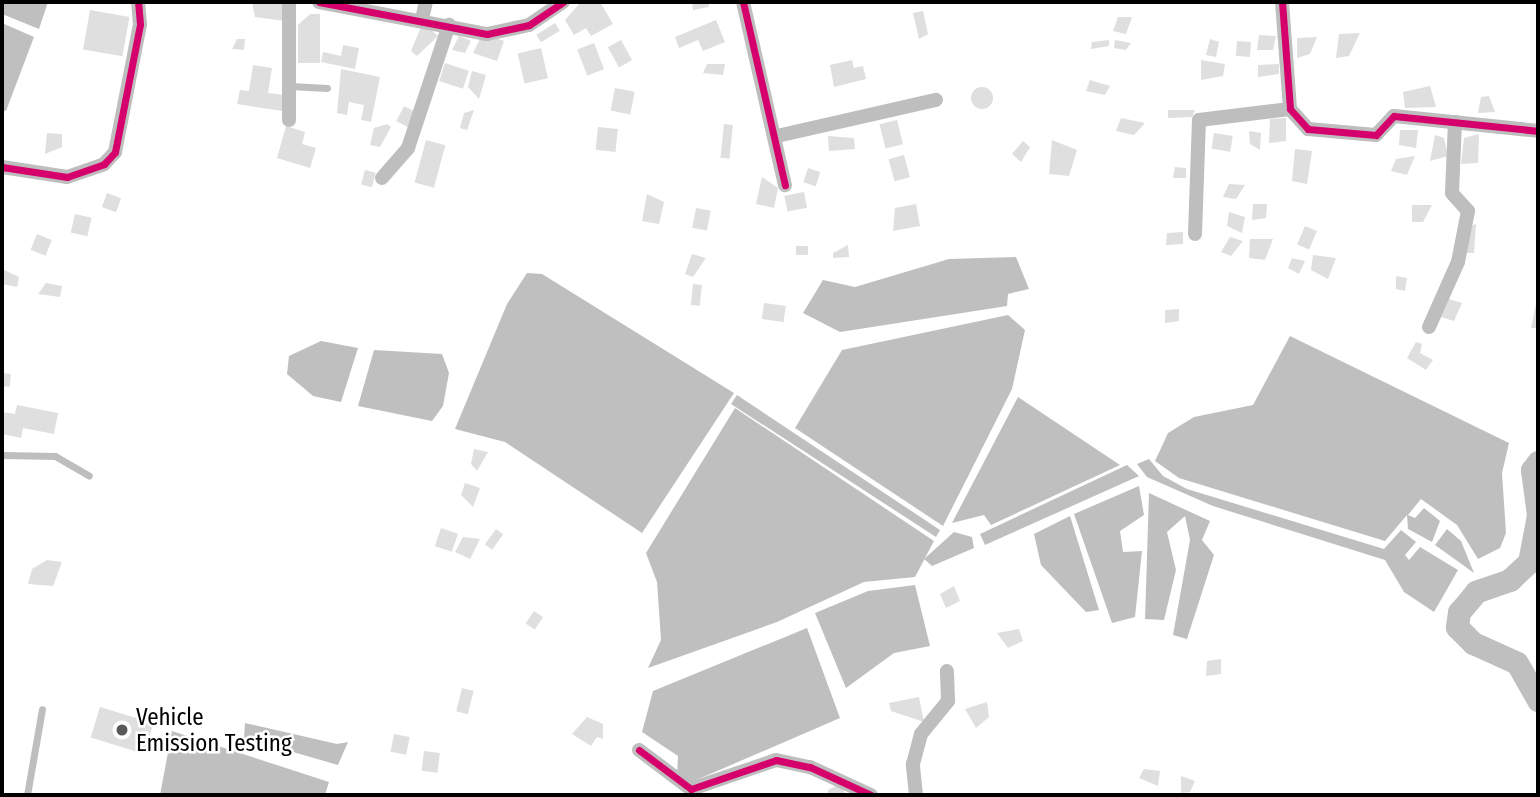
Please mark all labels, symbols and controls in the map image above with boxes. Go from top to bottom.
place label: Vehicle Emission Testing [136,703,292,757]
marker: Vehicle Emission Testing [114,722,130,738]

